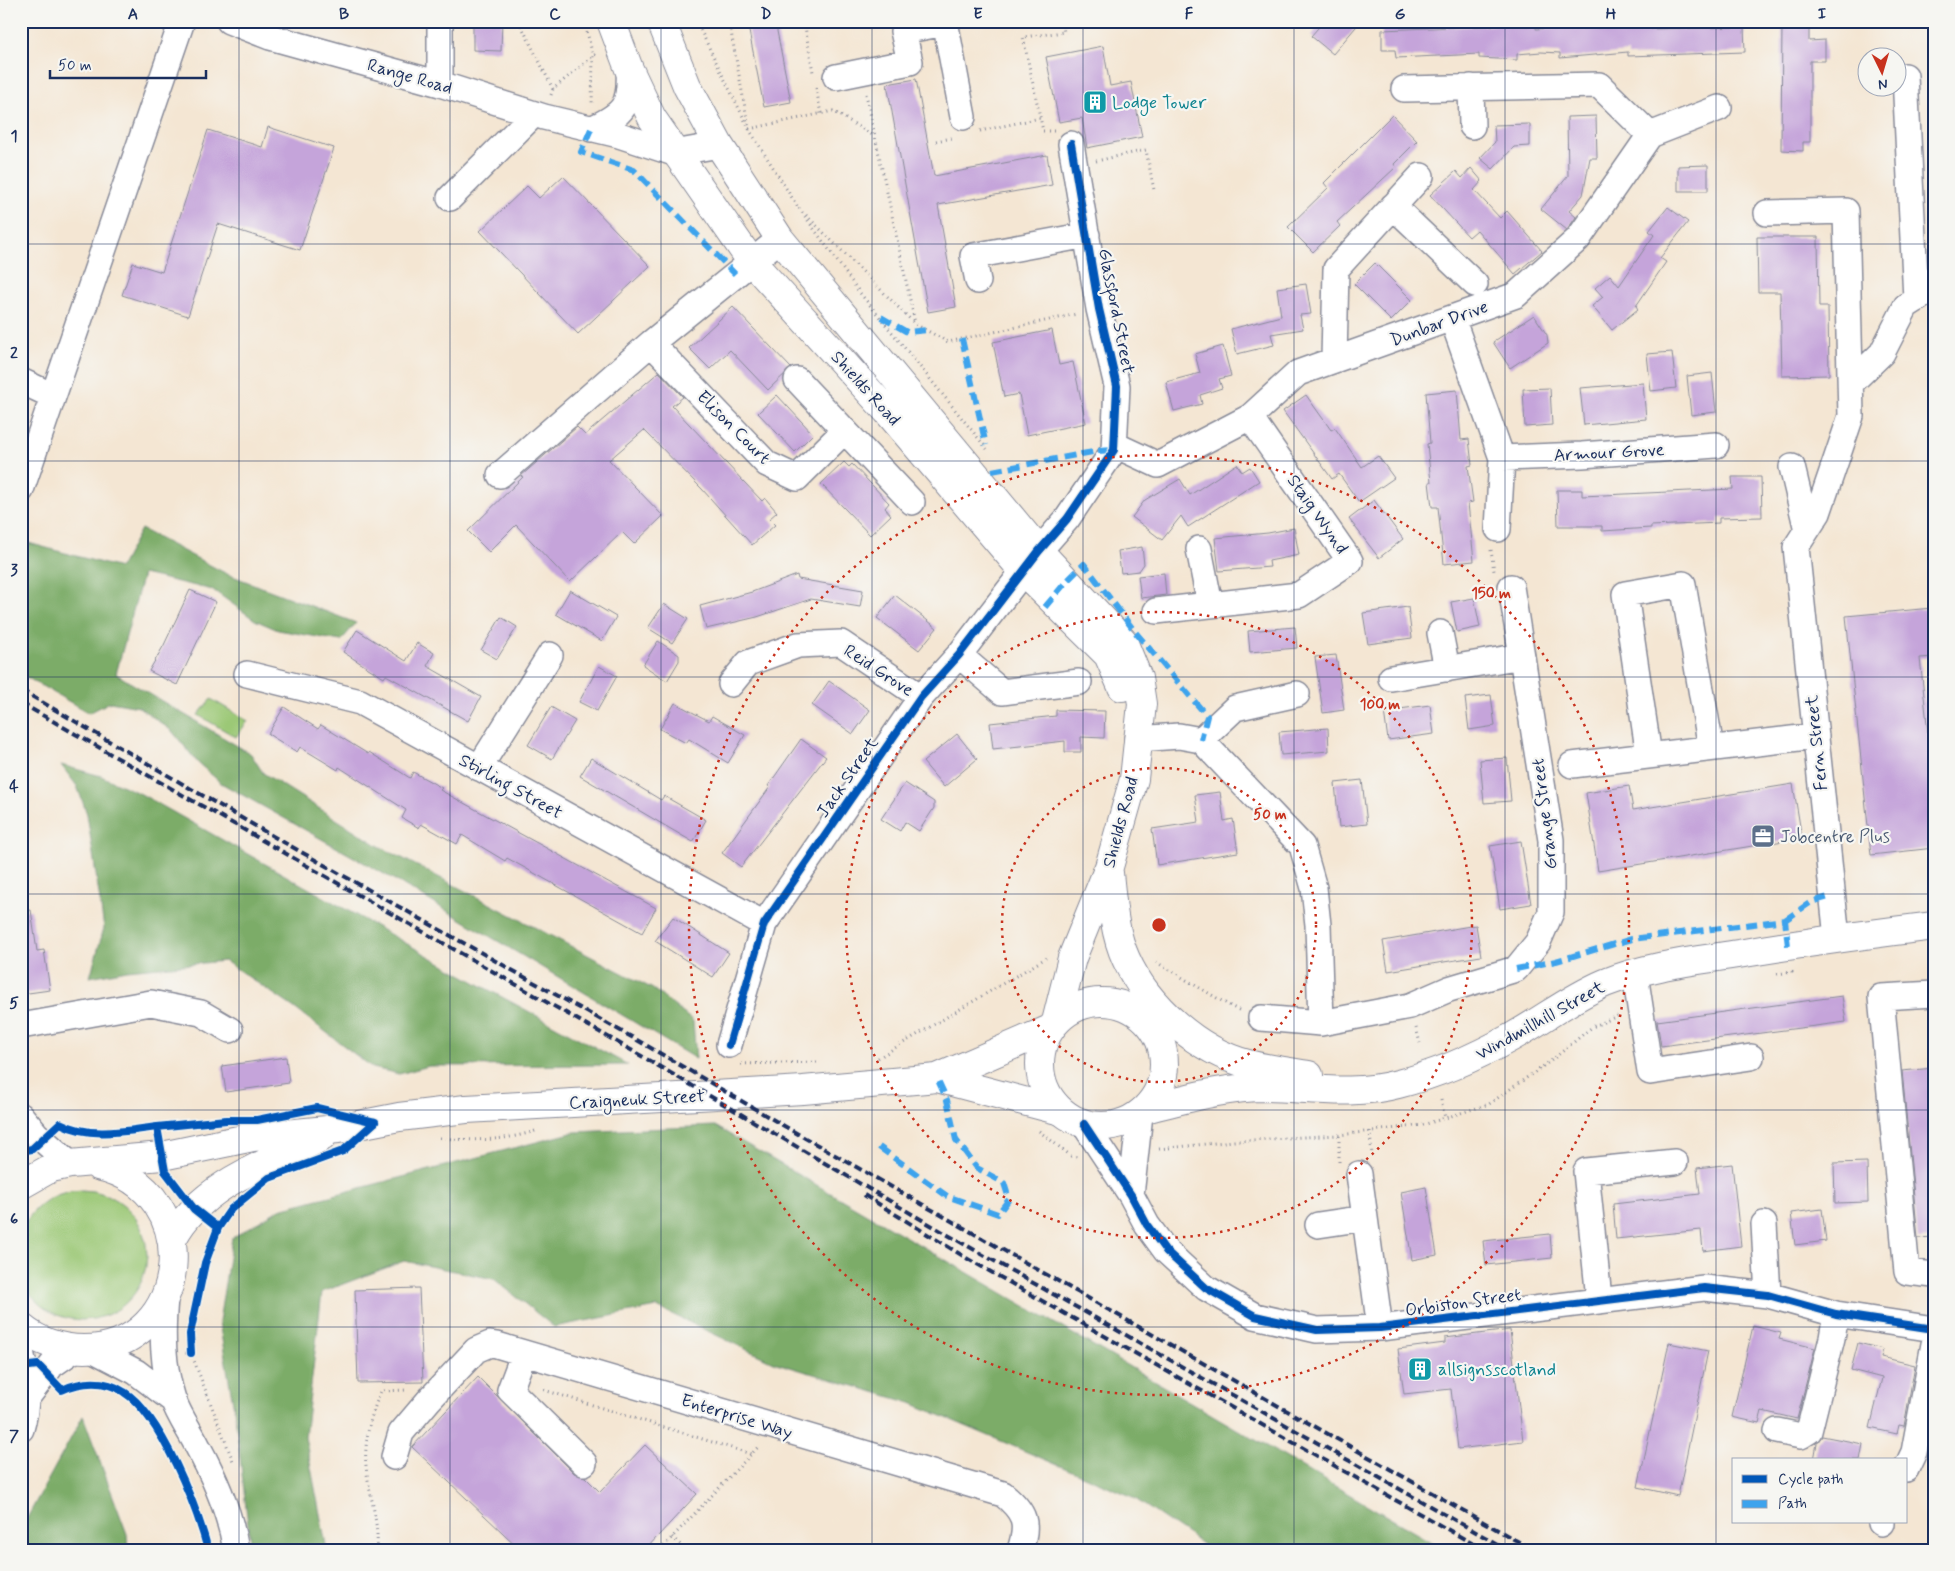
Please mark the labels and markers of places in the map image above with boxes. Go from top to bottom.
building icon: Lodge Tower [1082,89,1108,115]
place label: Lodge Tower [1112,91,1207,116]
office icon: Jobcentre Plus [1750,823,1776,849]
place label: Jobcentre Plus [1780,825,1890,849]
centre of rings [1150,916,1168,934]
building icon: allsignsscotland [1407,1356,1433,1382]
place label: allsignsscotland [1438,1358,1556,1382]

